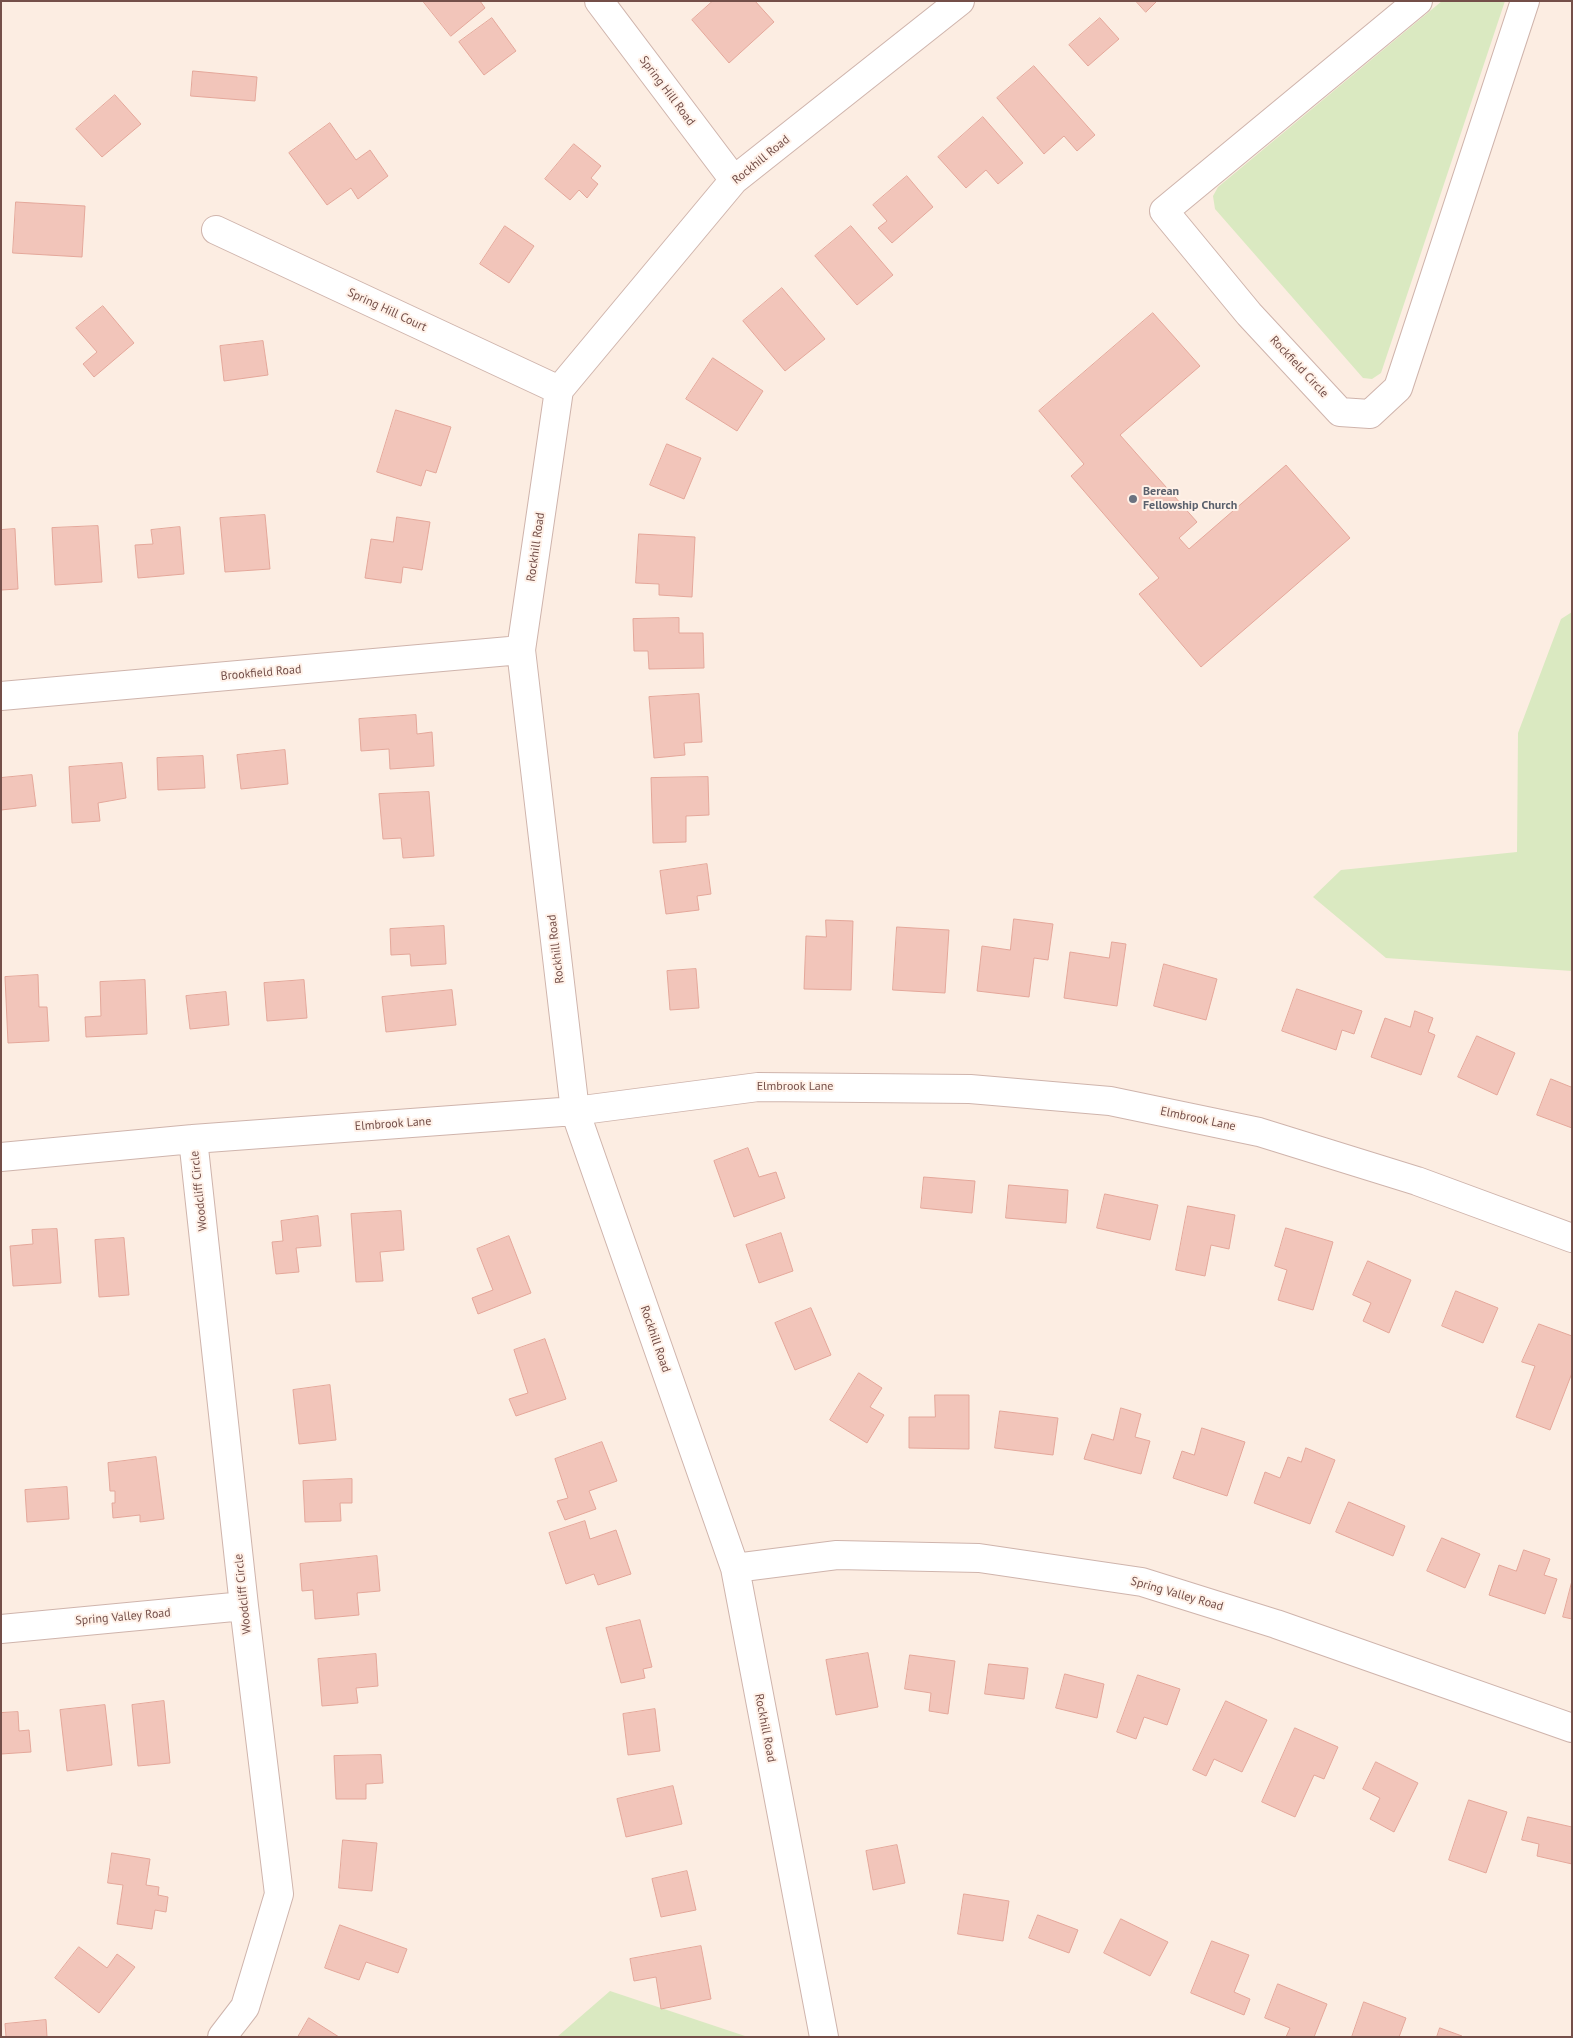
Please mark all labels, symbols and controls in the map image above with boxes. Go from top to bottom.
street label: Spring Hill Road [636,53,698,129]
street label: Rockhill Road [729,133,793,187]
street label: Spring Hill Court [345,285,429,335]
street label: Rockfield Circle [1267,333,1331,401]
place label: Berean Fellowship Church [1143,485,1237,513]
marker: Berean Fellowship Church [1127,493,1139,505]
street label: Rockhill Road [524,512,548,582]
street label: Brookfield Road [220,662,302,684]
street label: Rockhill Road [545,914,567,984]
street label: Elmbrook Lane [757,1080,833,1094]
street label: Elmbrook Lane [1159,1104,1237,1134]
street label: Elmbrook Lane [354,1114,432,1134]
street label: Woodcliff Circle [188,1150,210,1232]
street label: Rockhill Road [637,1304,673,1374]
street label: Woodcliff Circle [232,1553,254,1635]
street label: Spring Valley Road [1129,1574,1225,1614]
street label: Spring Valley Road [75,1606,171,1628]
street label: Rockhill Road [751,1692,779,1764]

